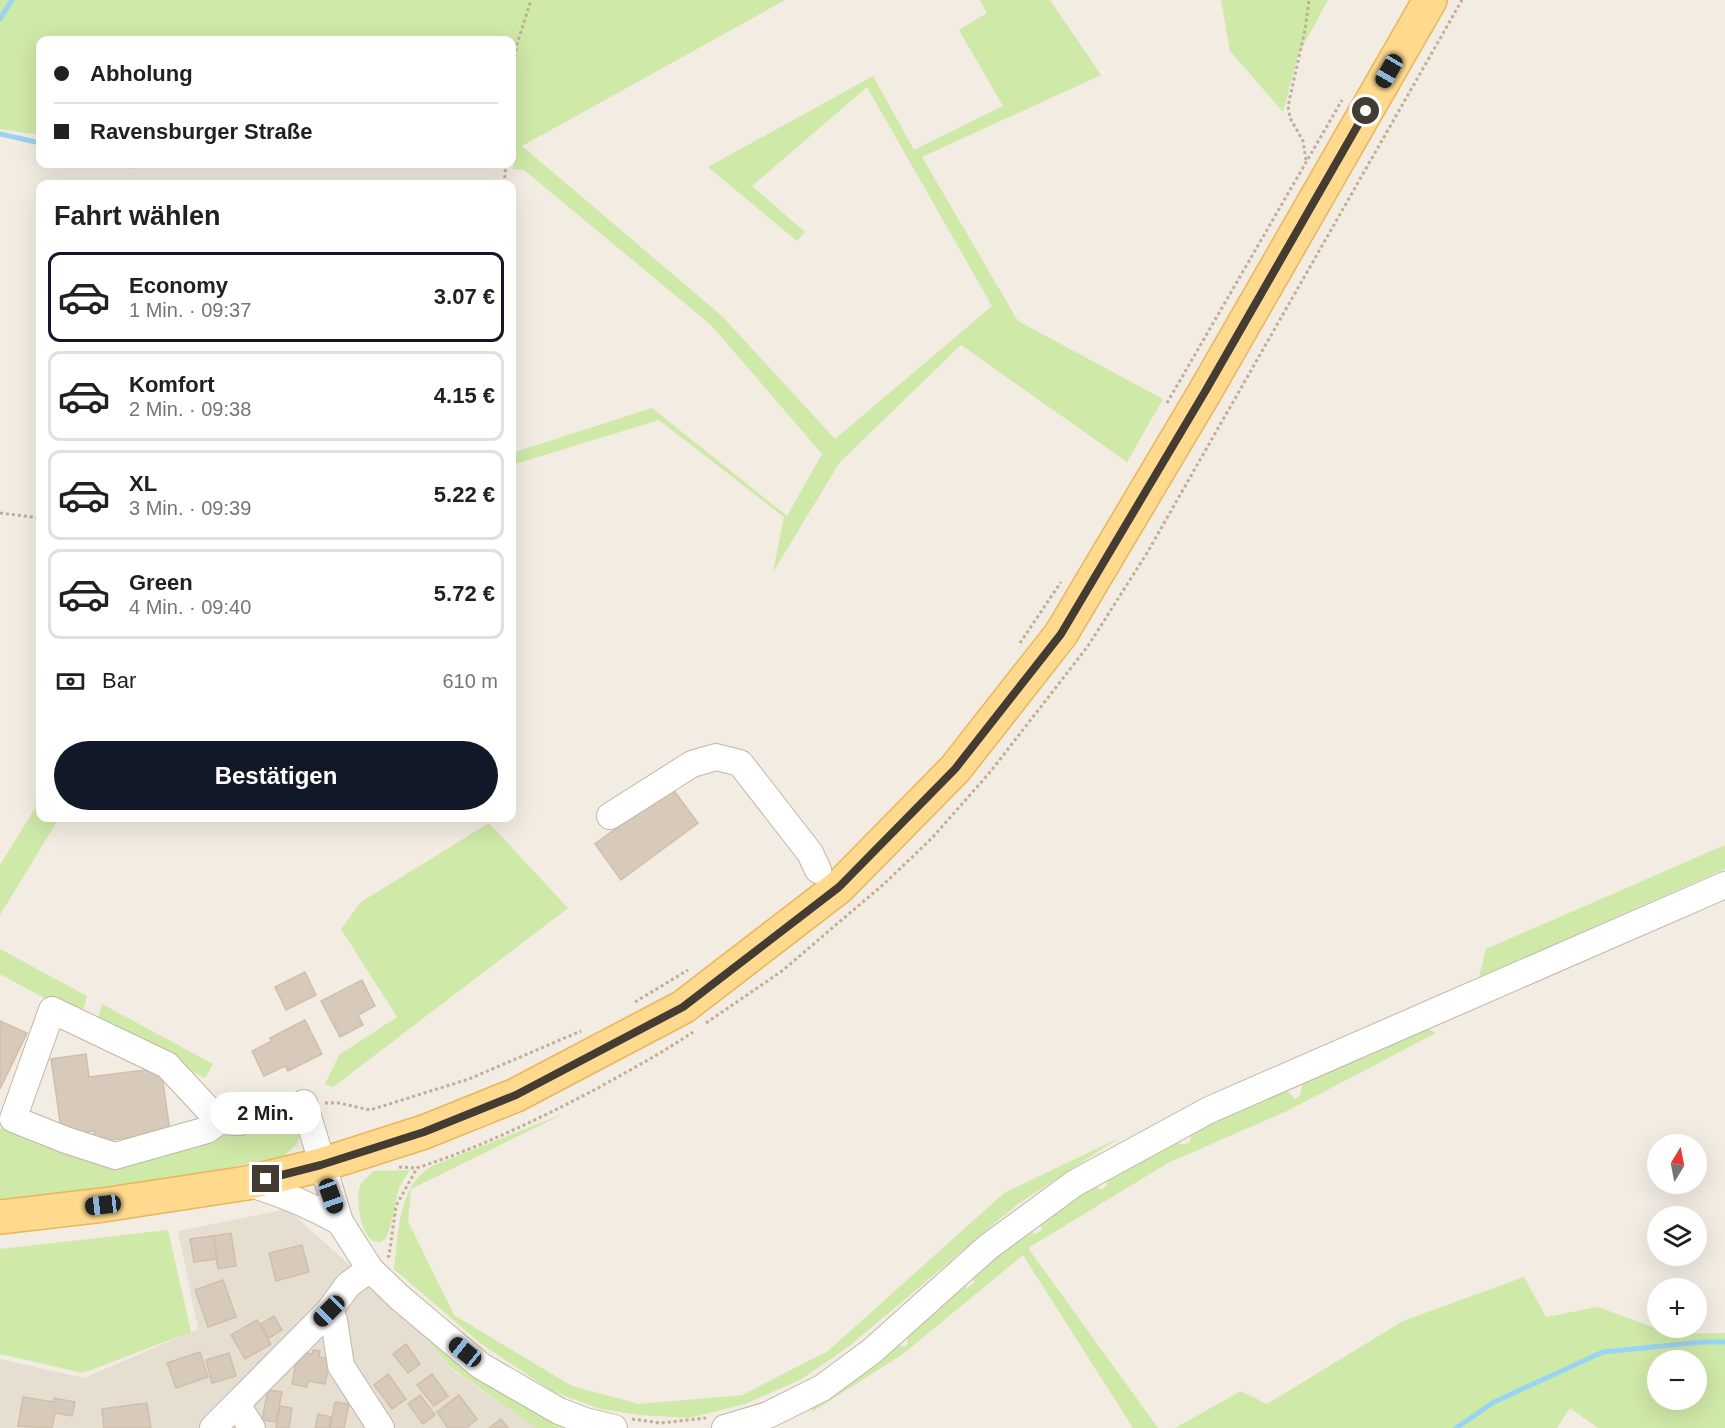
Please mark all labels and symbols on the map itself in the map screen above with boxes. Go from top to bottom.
car [1372,51,1406,91]
route start [1352,97,1379,124]
callout: 2 Min. [210,1092,322,1134]
north arrow [1647,1134,1707,1194]
route end [252,1165,279,1192]
car [316,1176,346,1216]
car [84,1194,122,1216]
car [310,1292,348,1330]
car [445,1334,485,1370]

